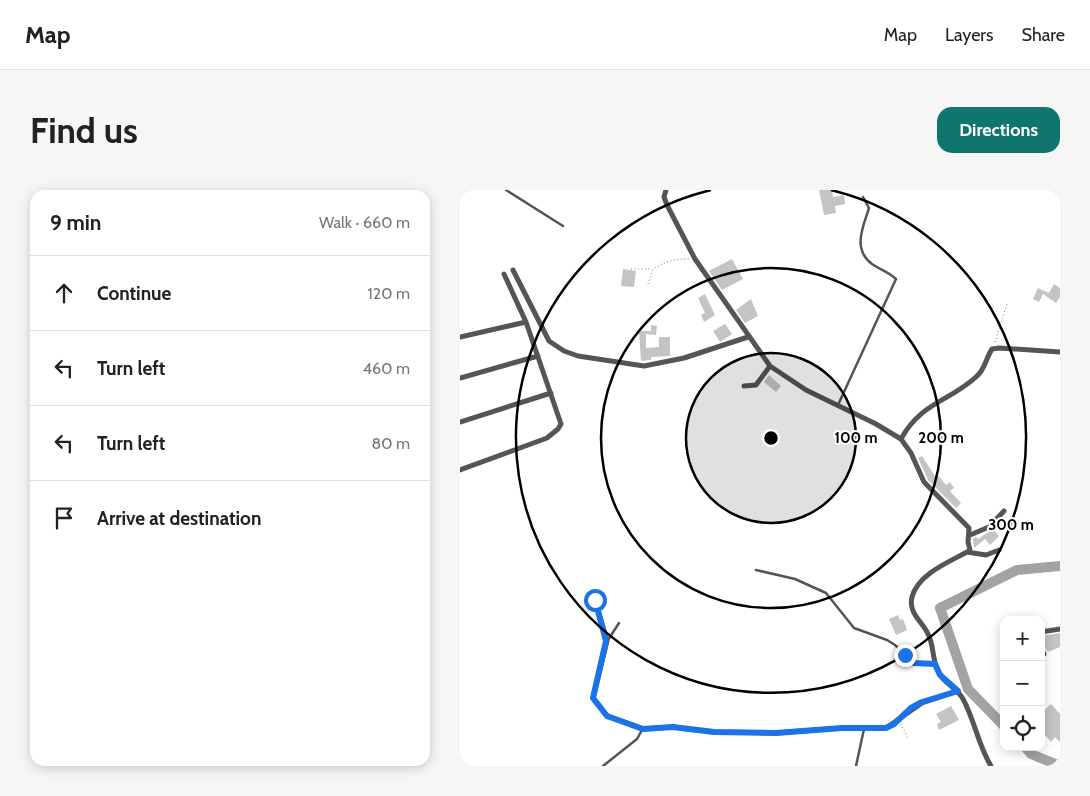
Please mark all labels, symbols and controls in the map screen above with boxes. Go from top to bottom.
text: Map [25,20,71,49]
text: Map [884,24,917,46]
text: Layers [945,24,994,46]
text: Share [1022,24,1065,46]
button: Directions [937,107,1060,153]
text: Find us [30,109,138,152]
text: 9 min [50,210,101,235]
text: Walk · 660 m [319,213,410,232]
icon: ahead [50,279,78,307]
text: Continue [97,282,171,305]
text: 120 m [368,284,410,303]
icon: left [50,354,78,382]
text: Turn left [97,357,165,380]
text: 460 m [363,359,410,378]
icon: left [50,429,78,457]
centre of rings [762,429,780,447]
text: 100 m [834,429,878,447]
text: 200 m [918,429,964,447]
text: Turn left [97,432,165,455]
text: 80 m [372,434,410,453]
icon: arrive [50,504,78,532]
text: Arrive at destination [97,507,261,530]
text: 300 m [988,516,1034,534]
route start [584,589,607,612]
map controls [1000,616,1045,751]
button: + [1000,616,1045,661]
route end [894,644,917,667]
button: − [1000,661,1045,706]
button: locate [1000,706,1045,751]

